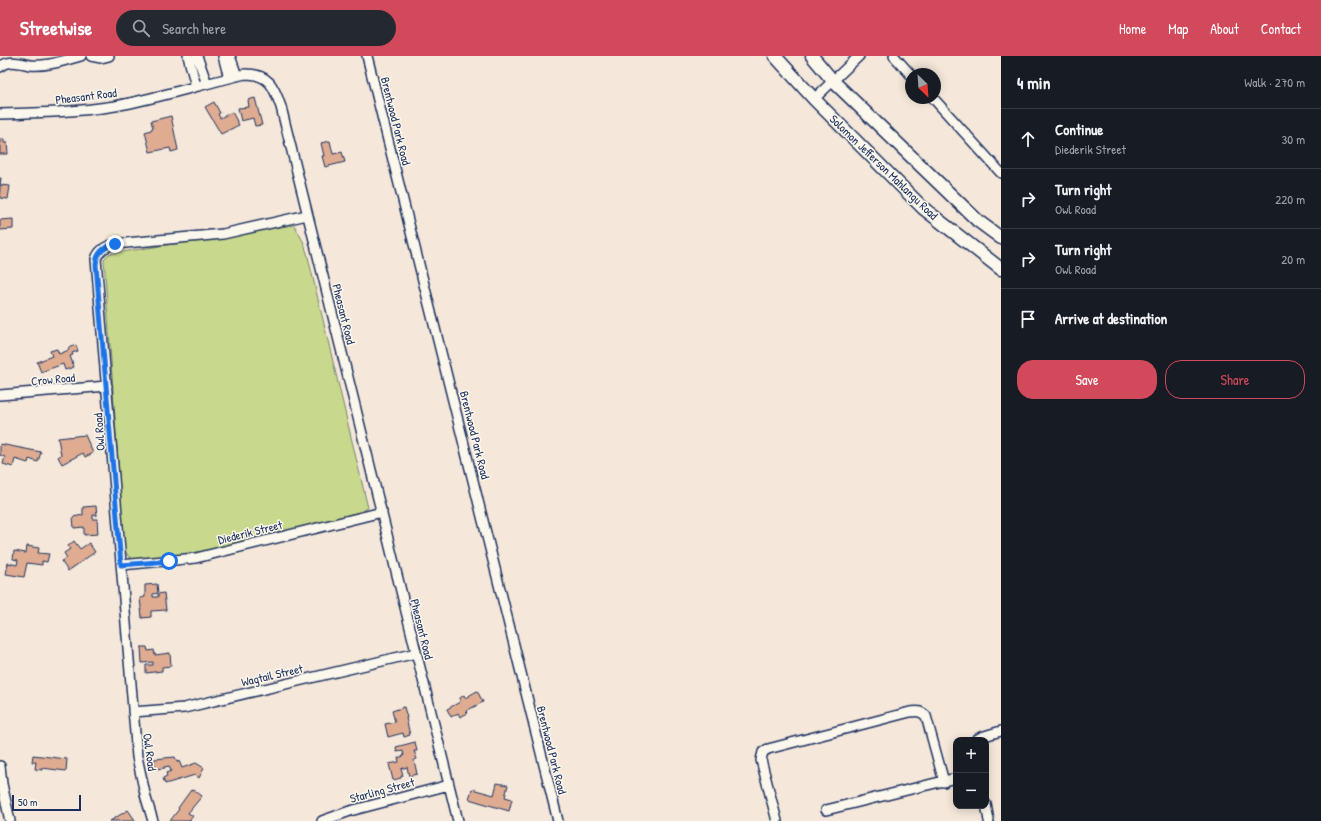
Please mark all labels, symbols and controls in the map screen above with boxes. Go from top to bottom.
search box [116,10,396,46]
text: Streetwise [20,15,92,41]
icon: search [130,17,152,39]
text: Search here [162,18,226,39]
text: Home [1119,19,1146,38]
text: Map [1168,19,1188,38]
text: About [1210,19,1239,38]
text: Contact [1261,19,1301,38]
north arrow [905,68,941,104]
text: 4 min [1017,71,1050,94]
text: Walk · 270 m [1244,73,1305,91]
street label: Brentwood Park Road [377,75,415,167]
street label: Pheasant Road [54,84,118,108]
street label: Solomon Jefferson Mahlangu Road [826,111,942,224]
text: Continue [1055,119,1103,140]
icon: ahead [1017,128,1039,150]
text: 30 m [1282,130,1305,148]
text: Diederik Street [1055,140,1126,158]
text: Turn right [1055,179,1111,200]
icon: right [1017,188,1039,210]
text: 220 m [1275,190,1305,208]
text: Owl Road [1055,200,1096,218]
route end [106,235,124,253]
text: Turn right [1055,239,1111,260]
icon: right [1017,248,1039,270]
text: 20 m [1281,250,1305,268]
text: Owl Road [1055,260,1096,278]
street label: Pheasant Road [328,282,360,346]
icon: arrive [1017,308,1039,330]
text: Arrive at destination [1055,308,1167,329]
button: Save [1017,360,1157,399]
button: Share [1165,360,1305,399]
street label: Crow Road [30,369,76,389]
street label: Brentwood Park Road [456,389,494,481]
street label: Owl Road [89,412,109,451]
street label: Diederik Street [216,516,285,548]
route start [160,552,178,570]
street label: Pheasant Road [406,597,438,661]
street label: Wagtail Street [239,659,305,690]
street label: Brentwood Park Road [533,704,571,796]
street label: Owl Road [139,732,161,772]
map controls [953,737,989,809]
button: + [953,737,989,773]
street label: Starling Street [348,773,417,807]
button: − [953,773,989,809]
scale bar [12,793,81,812]
text: 50 m [18,795,38,809]

